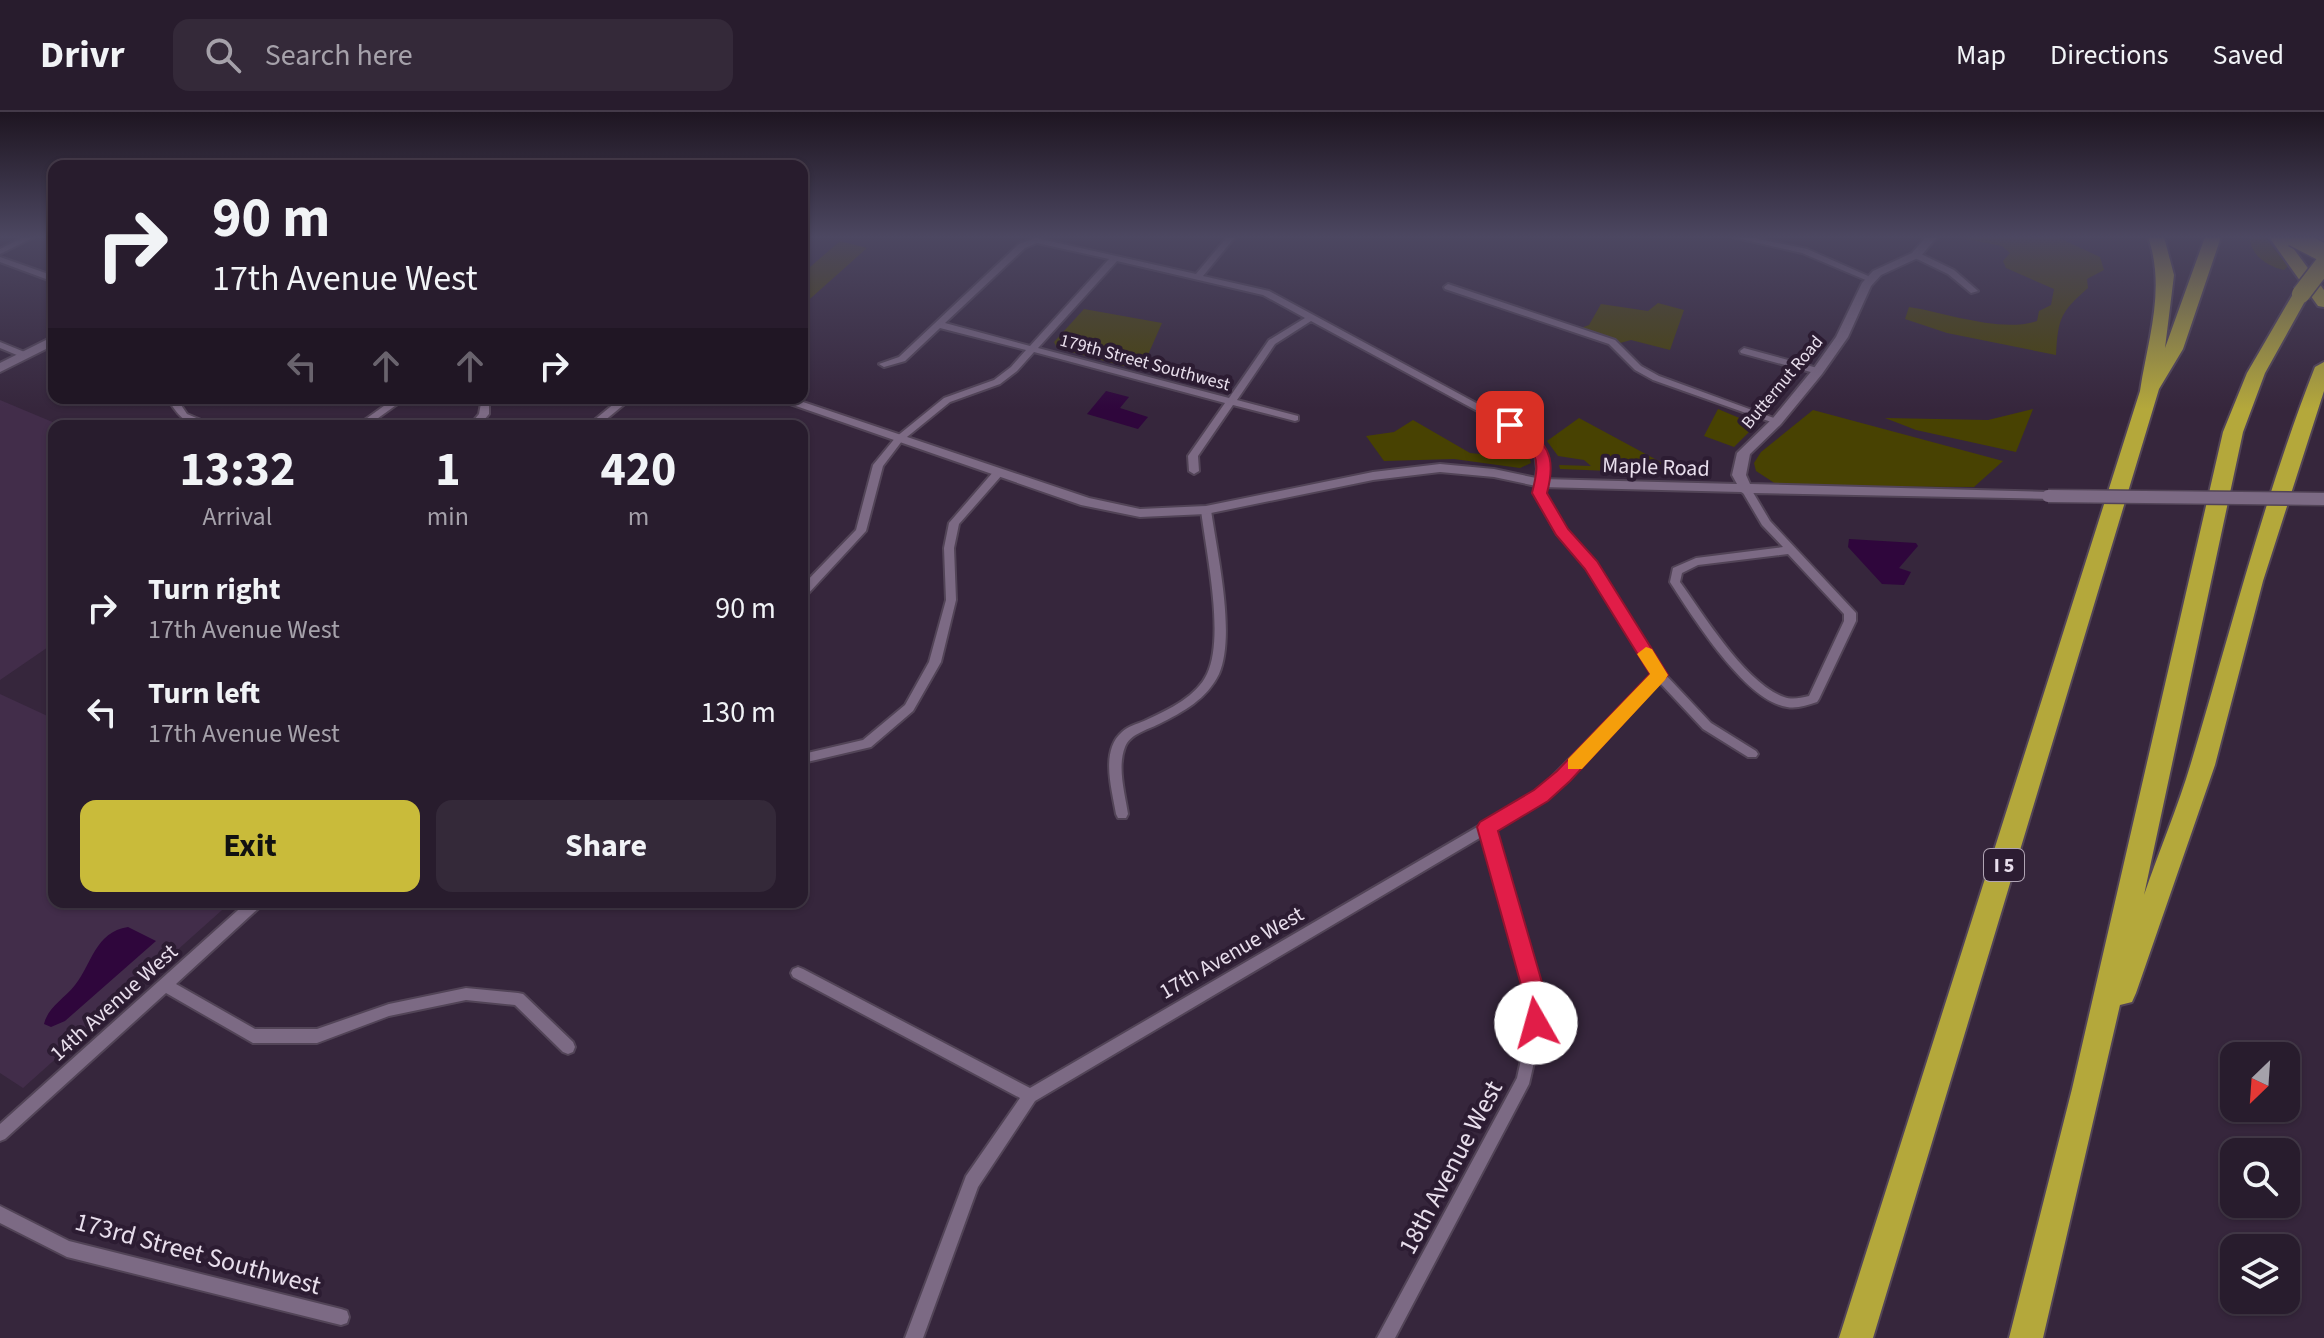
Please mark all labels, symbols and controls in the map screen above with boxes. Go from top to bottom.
search box [173,19,733,91]
text: Drivr [40,28,125,82]
icon: search [201,33,245,77]
text: Search here [265,34,413,77]
text: Map [1956,35,2006,75]
text: Directions [2050,35,2169,75]
text: Saved [2213,35,2284,75]
text: 90 m [212,179,330,258]
icon: right [80,192,184,296]
text: 17th Avenue West [212,253,478,304]
street label: 179th Street Southwest [1057,328,1233,397]
street label: Butternut Road [1736,330,1829,434]
icon: left [280,344,324,388]
icon: ahead [364,344,408,388]
icon: ahead [448,344,492,388]
icon: right [532,344,576,388]
pin [1476,391,1544,459]
icon: arrive [1488,403,1532,447]
text: 13:32 [179,436,295,504]
text: 1 [435,436,461,504]
text: 420 [600,436,676,504]
street label: Maple Road [1602,449,1710,485]
text: Arrival [202,498,272,535]
text: min [427,498,469,535]
text: m [628,498,649,535]
text: Turn right [148,568,280,611]
icon: right [80,586,124,630]
text: 90 m [715,587,776,630]
text: 17th Avenue West [148,611,340,648]
text: Turn left [148,672,260,715]
icon: left [80,690,124,734]
text: 130 m [700,691,776,734]
text: 17th Avenue West [148,715,340,752]
button: Exit [80,800,420,892]
button: Share [436,800,776,892]
road number: I 5 [1984,849,2024,881]
street label: 17th Avenue West [1153,898,1310,1007]
street label: 14th Avenue West [43,936,185,1069]
position arrow [1494,981,1578,1065]
north arrow [2220,1042,2300,1122]
map controls [2220,1042,2300,1314]
street label: 18th Avenue West [1389,1074,1512,1261]
button: search [2220,1138,2300,1218]
street label: 173rd Street Southwest [71,1203,325,1304]
button: layers [2220,1234,2300,1314]

